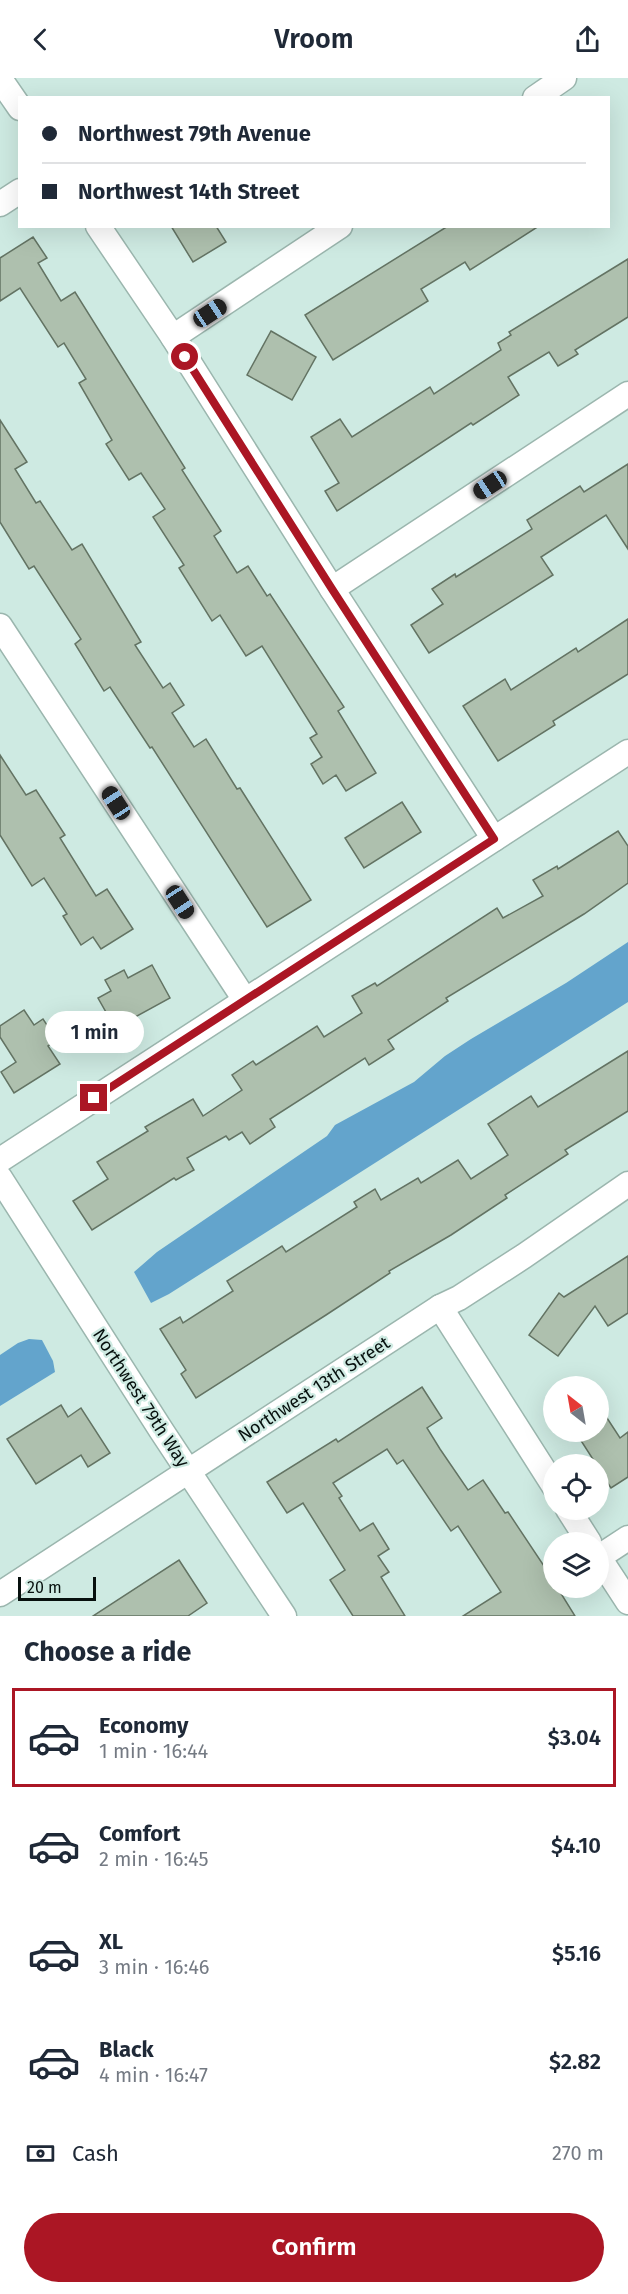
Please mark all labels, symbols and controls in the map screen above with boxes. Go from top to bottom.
icon: back [24,23,57,56]
text: Vroom [274,23,354,55]
icon: share [571,23,604,56]
text: Northwest 79th Avenue [78,120,311,147]
text: Northwest 14th Street [78,178,299,205]
car [190,296,230,330]
route start [171,343,198,370]
car [470,468,510,502]
car [99,783,133,823]
car [163,882,197,922]
callout: 1 min [44,1011,144,1053]
text: 1 min [70,1020,119,1044]
route end [80,1084,107,1111]
street label: Northwest 79th Way [88,1325,194,1472]
street label: Northwest 13th Street [234,1331,394,1446]
north arrow [543,1376,609,1442]
map controls [543,1376,609,1598]
button: locate [543,1454,609,1520]
button: layers [543,1532,609,1598]
scale bar [18,1574,96,1602]
text: 20 m [27,1578,62,1597]
text: Choose a ride [24,1636,191,1668]
icon: car [27,1711,81,1765]
text: Economy [99,1712,188,1739]
text: $3.04 [548,1724,601,1751]
text: 1 min · 16:44 [99,1739,208,1763]
icon: car [27,1819,81,1873]
text: Comfort [99,1820,180,1847]
text: $4.10 [551,1832,601,1859]
text: 2 min · 16:45 [99,1847,209,1871]
icon: car [27,1927,81,1981]
text: XL [99,1928,123,1955]
text: $5.16 [552,1940,601,1967]
text: 3 min · 16:46 [99,1955,210,1979]
icon: car [27,2035,81,2089]
text: Black [99,2036,154,2063]
text: $2.82 [549,2048,601,2075]
text: 4 min · 16:47 [99,2063,208,2087]
icon: cash [24,2137,57,2170]
text: Cash [72,2140,119,2167]
text: 270 m [552,2141,604,2165]
button: Confirm [24,2213,604,2282]

